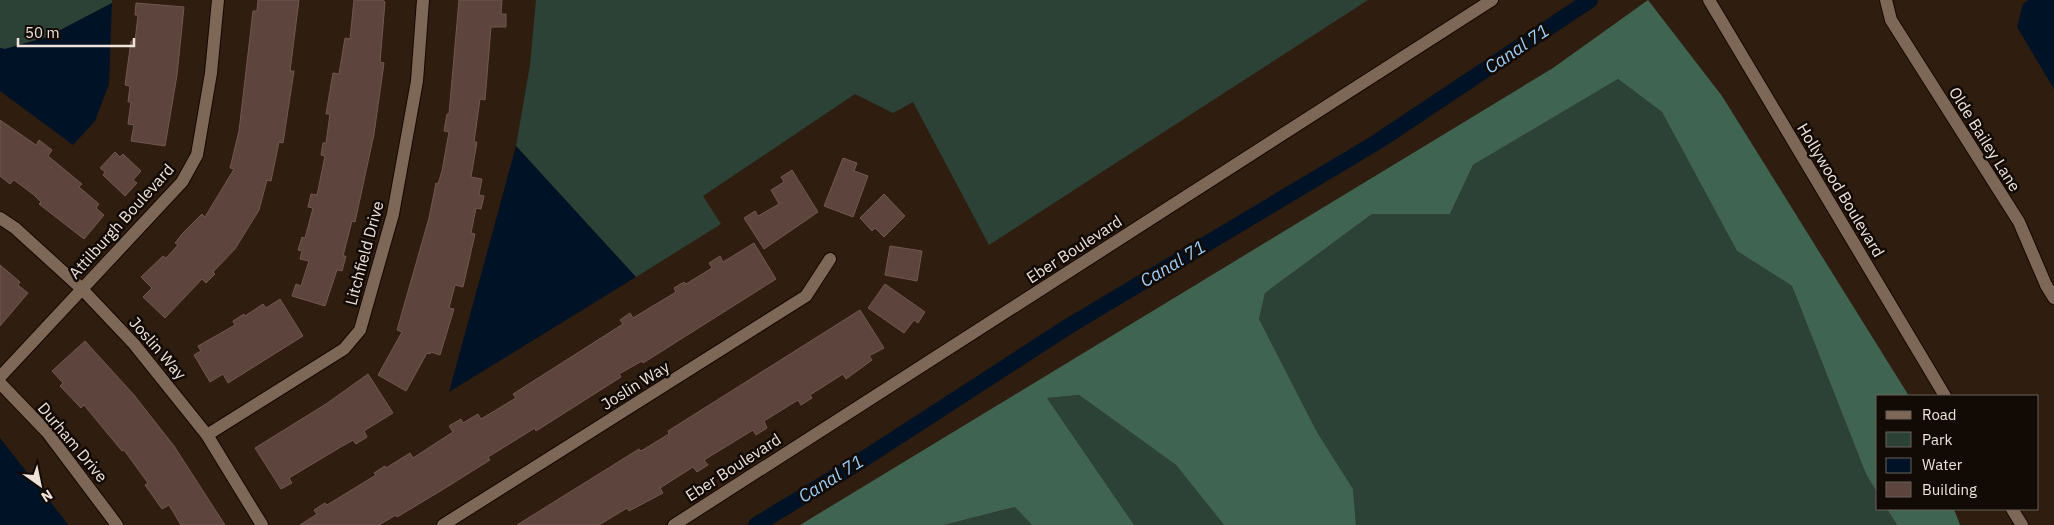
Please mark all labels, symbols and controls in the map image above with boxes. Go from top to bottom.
scale bar [18,15,134,47]
water label: Canal 71 [1480,19,1553,78]
text: 50 m [25,23,60,42]
street label: Olde Bailey Lane [1945,83,2025,195]
street label: Hollywood Boulevard [1793,119,1889,261]
street label: Attilburgh Boulevard [64,159,178,283]
street label: Litchfield Drive [340,198,388,307]
street label: Eber Boulevard [1022,211,1126,287]
water label: Canal 71 [1136,235,1210,292]
street label: Joslin Way [125,313,191,383]
street label: Joslin Way [597,356,673,414]
legend [1876,395,2039,510]
street label: Durham Drive [34,398,112,486]
text: Road [1922,405,1957,424]
street label: Eber Boulevard [681,429,785,505]
text: Park [1922,430,1952,449]
water label: Canal 71 [794,450,868,508]
text: Water [1922,455,1963,474]
north arrow [15,460,65,510]
text: Building [1922,480,1977,499]
text: N [38,486,56,506]

